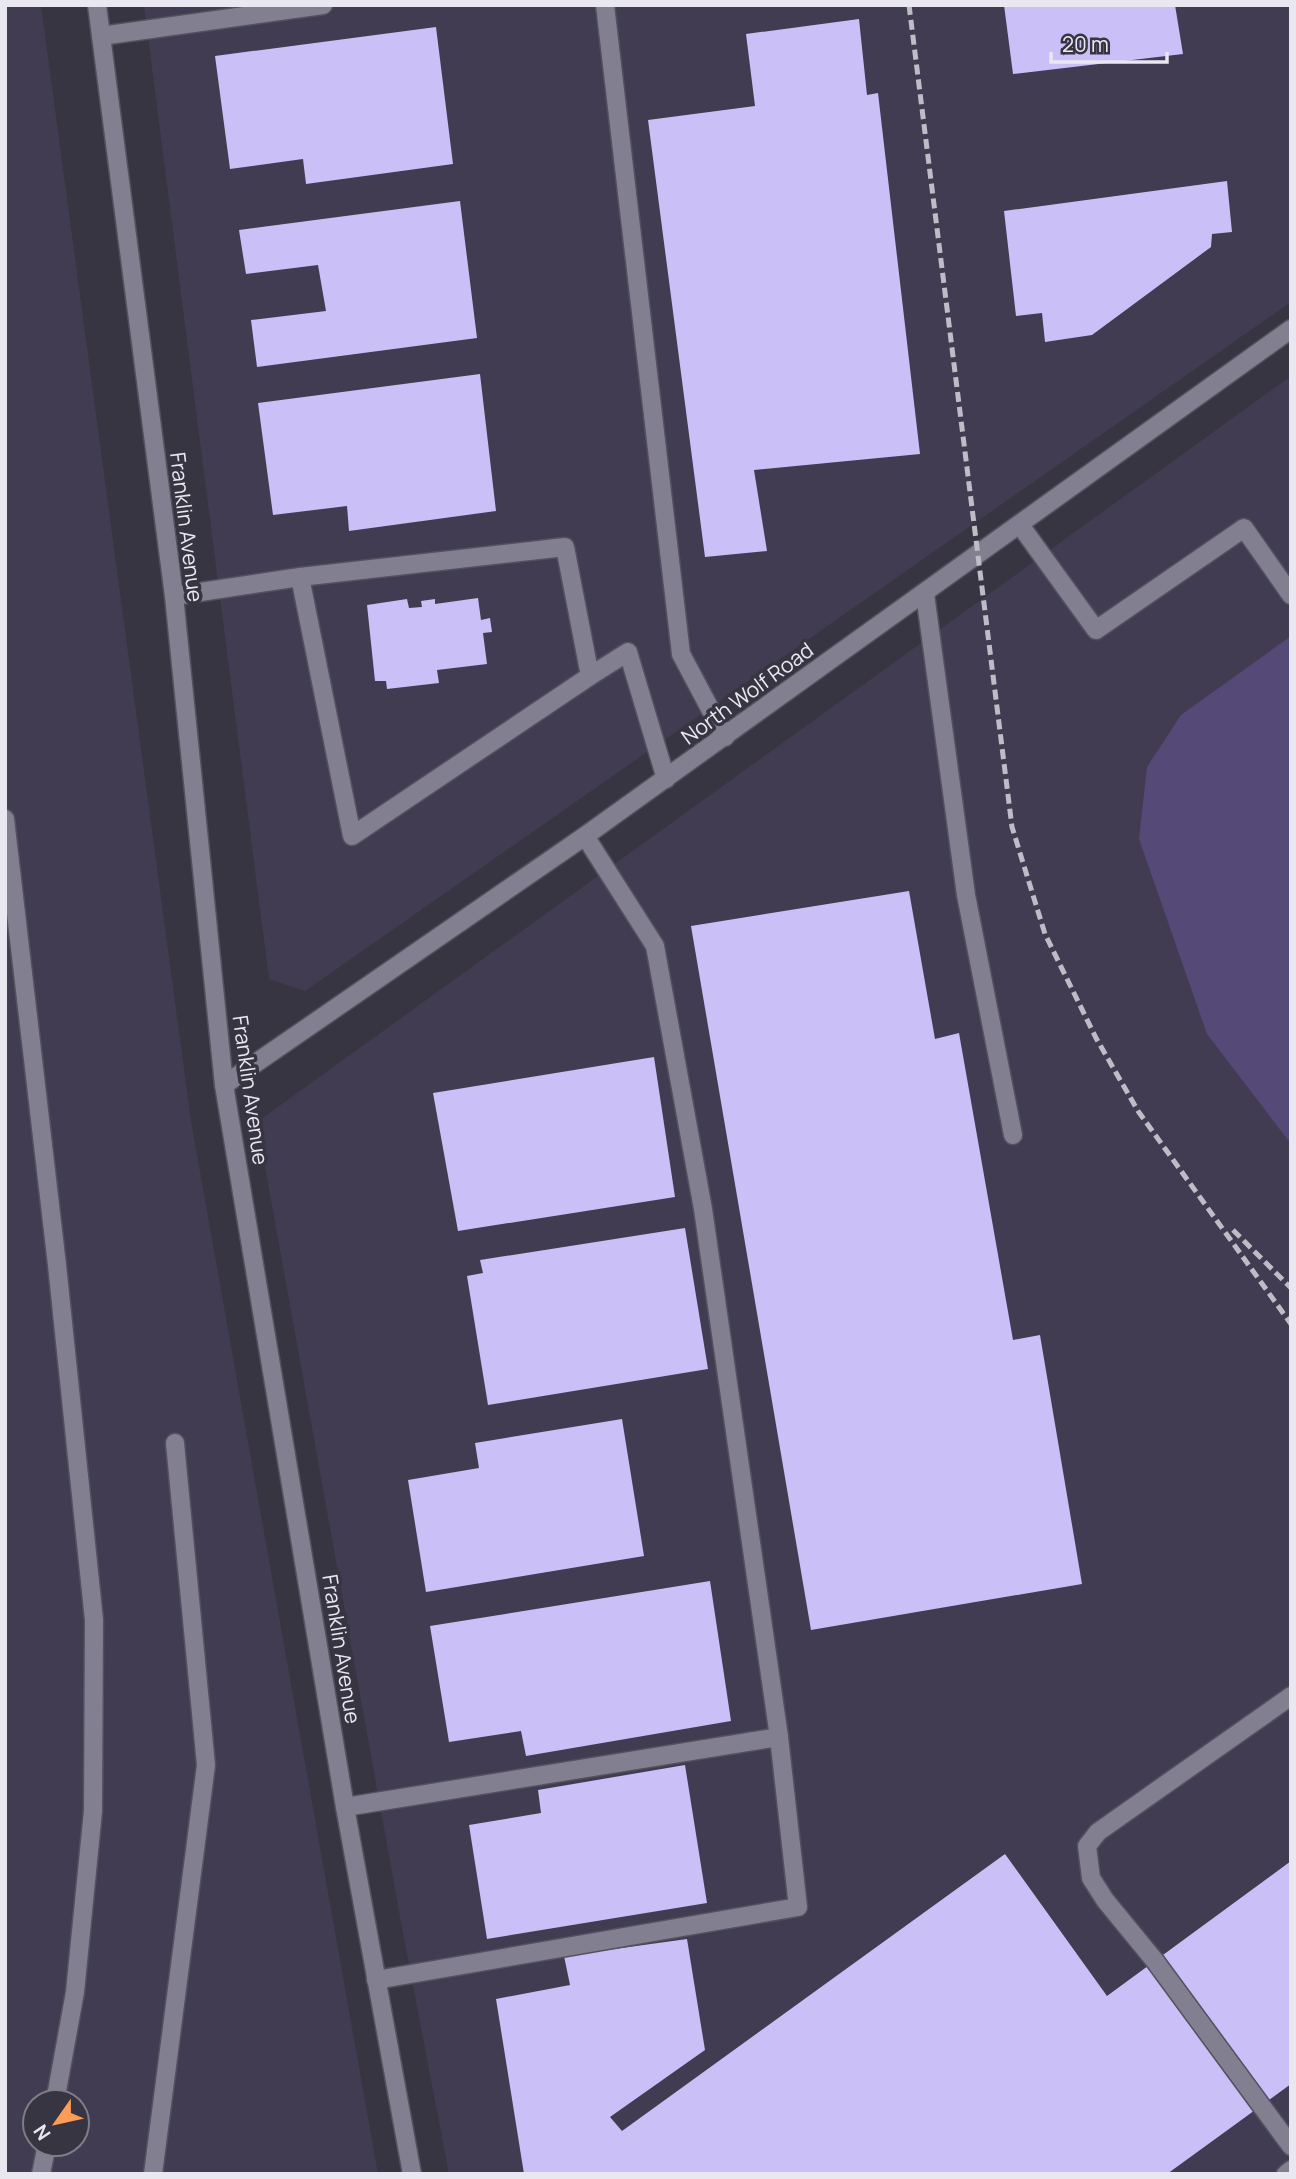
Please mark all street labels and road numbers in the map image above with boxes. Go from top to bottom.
street label: Franklin Avenue [164,451,210,603]
street label: North Wolf Road [675,636,819,750]
street label: Franklin Avenue [227,1013,275,1167]
street label: Franklin Avenue [316,1572,368,1726]

